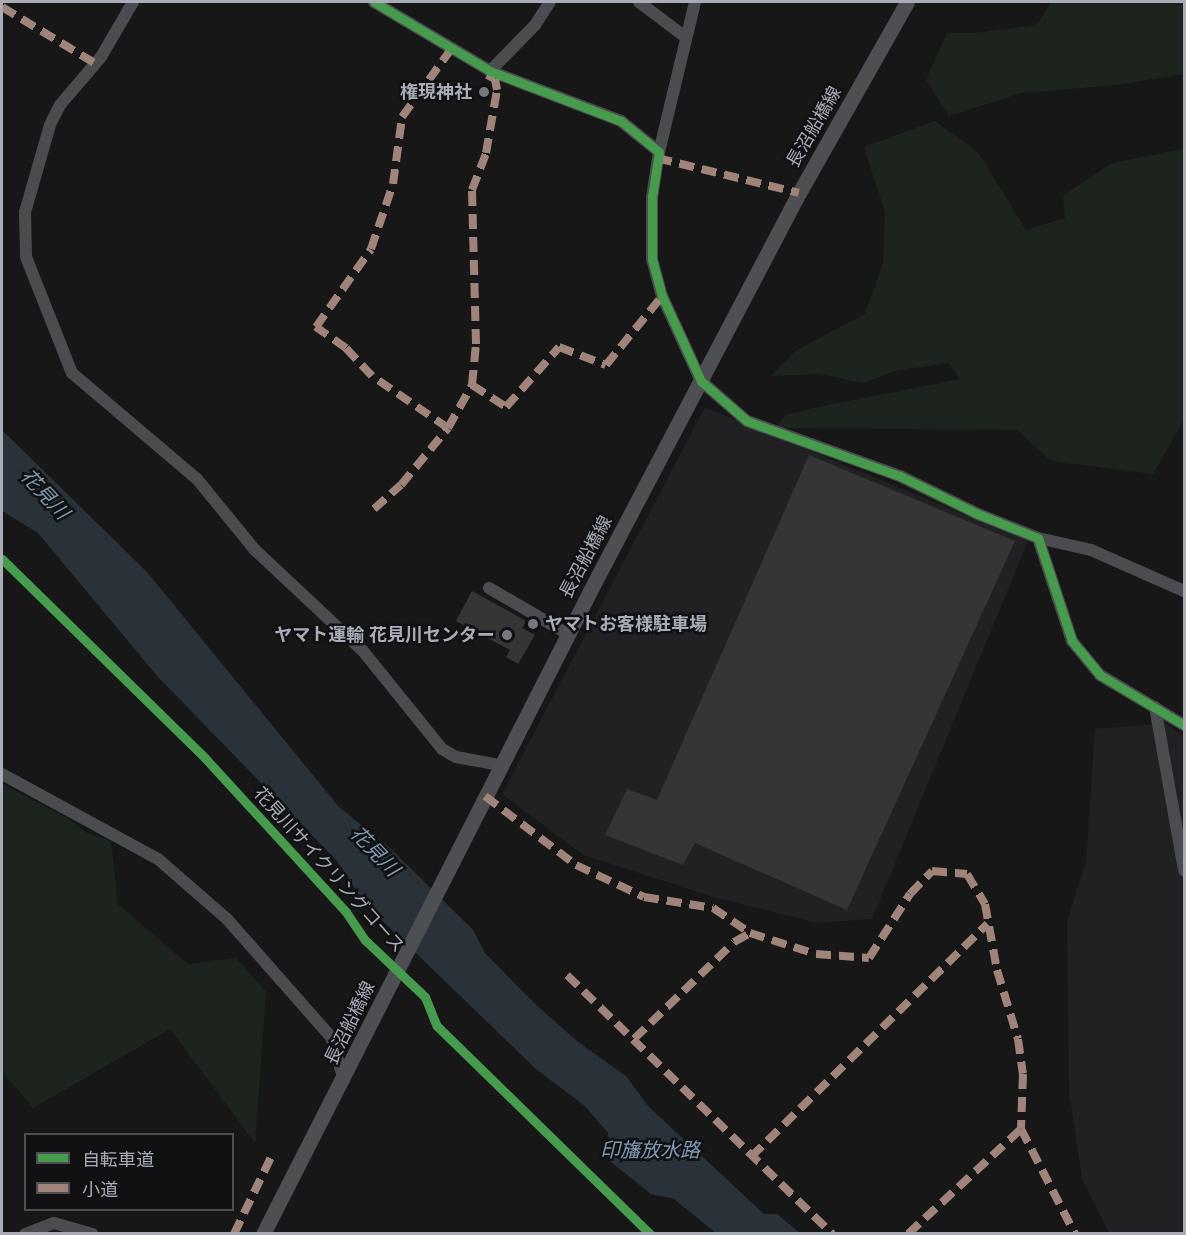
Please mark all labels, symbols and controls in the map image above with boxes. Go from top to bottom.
place label: 権現神社 [400,81,472,103]
street label: 長沼船橋線 [782,83,846,171]
marker: 権現神社 [477,85,491,99]
water label: 花見川 [15,465,73,525]
street label: 長沼船橋線 [555,512,617,602]
place label: ヤマトお客様駐車場 [545,613,707,635]
marker: ヤマトお客様駐車場 [526,617,540,631]
place label: ヤマト運輸 花見川センター [274,624,495,646]
marker: ヤマト運輸 花見川センター [500,628,514,642]
street label: 花見川サイクリングコース [249,783,409,957]
water label: 花見川 [345,822,403,882]
street label: 長沼船橋線 [321,978,379,1068]
legend [24,1133,234,1211]
water label: 印旛放水路 [600,1139,700,1163]
text: 自転車道 [82,1149,154,1171]
text: 小道 [82,1179,118,1201]

